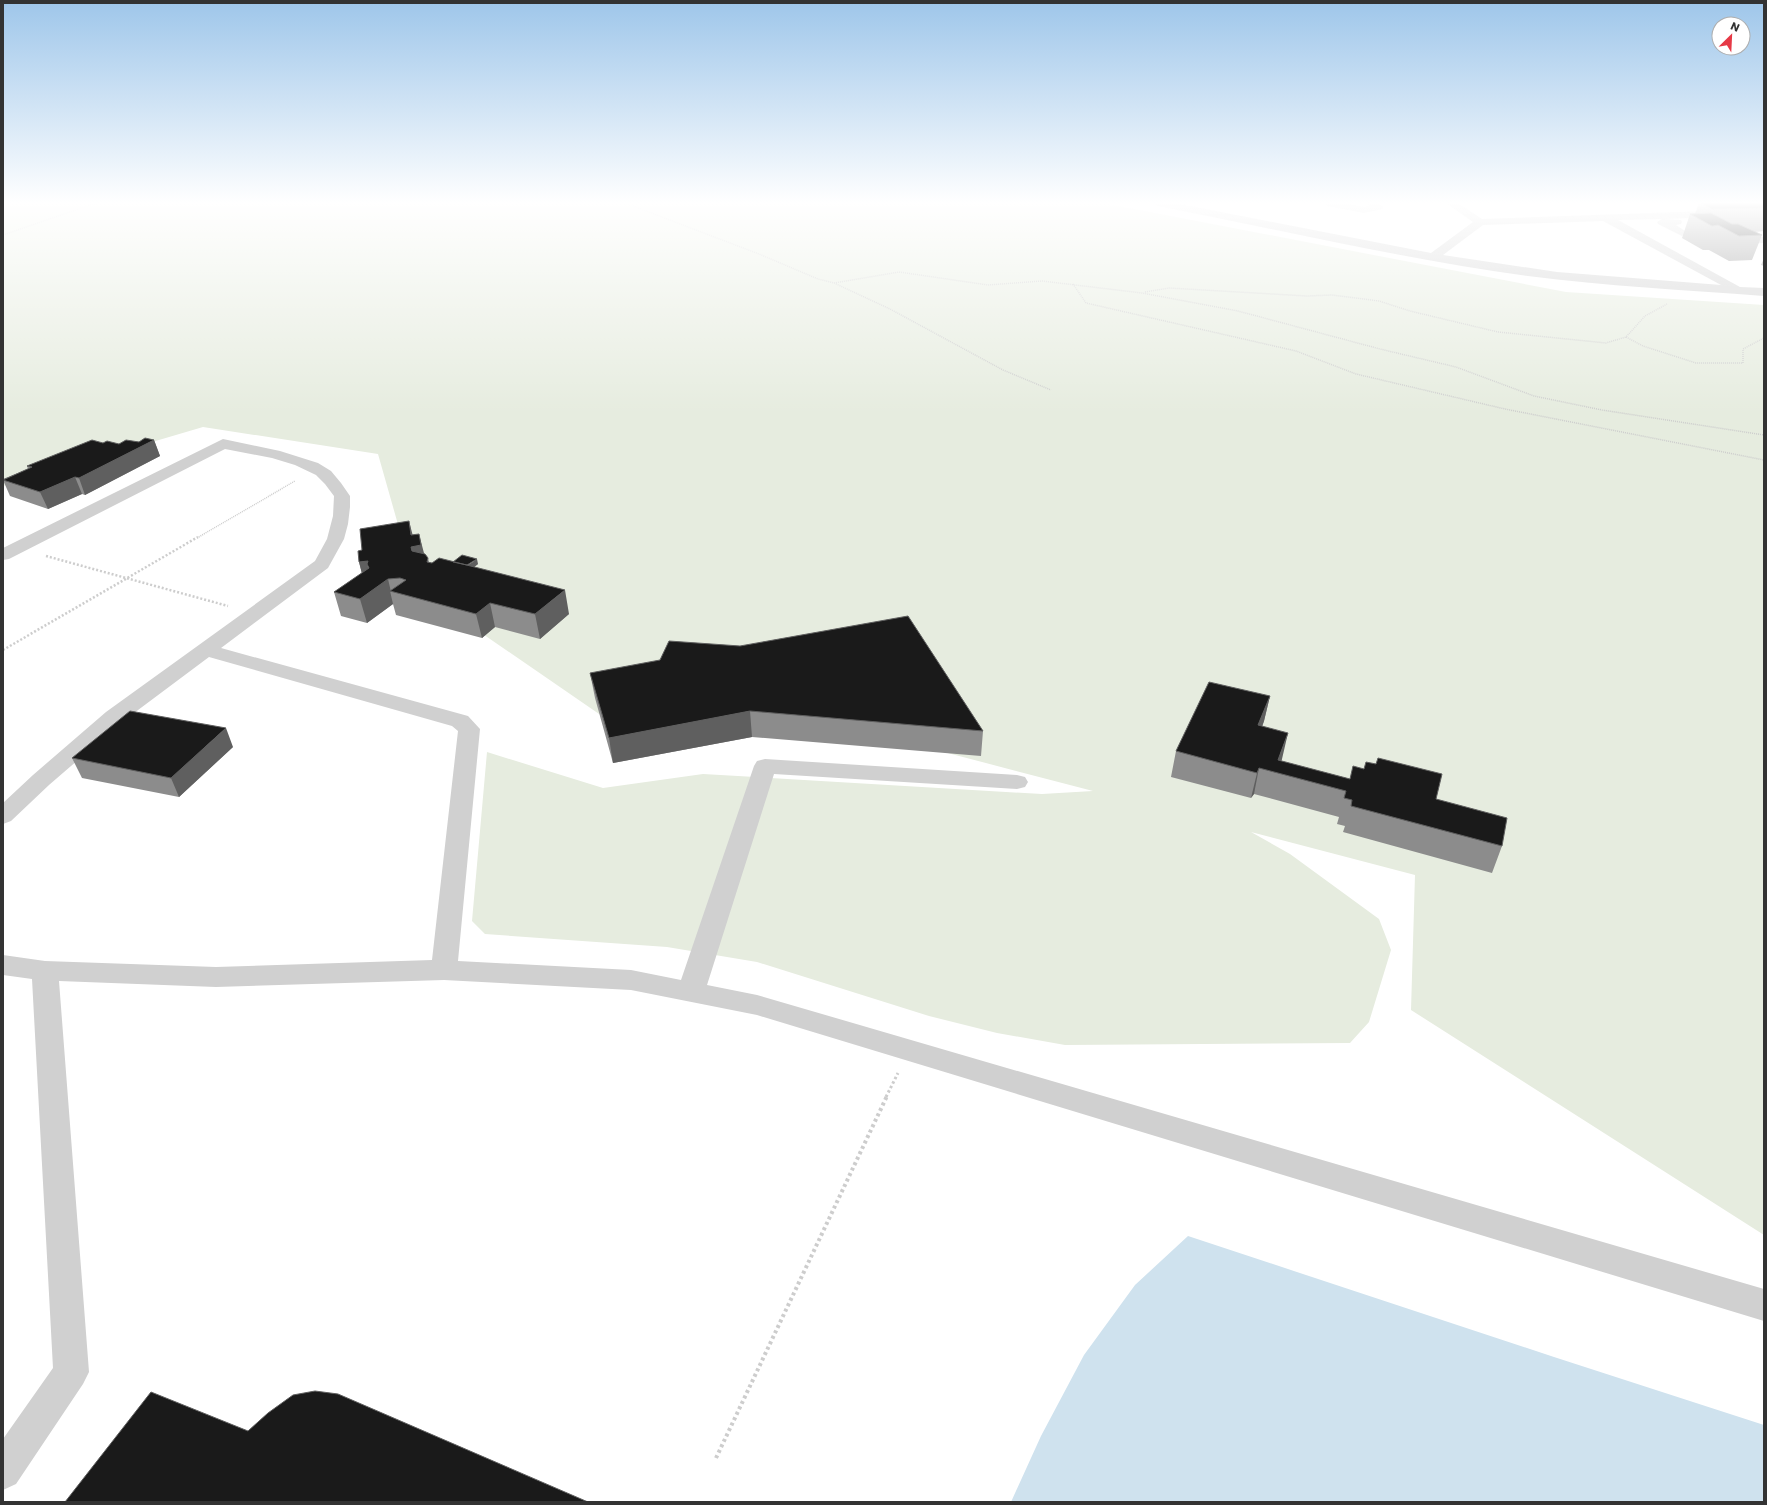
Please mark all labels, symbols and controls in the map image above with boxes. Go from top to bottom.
north arrow [1711,16,1751,56]
text: N [1728,18,1742,36]

